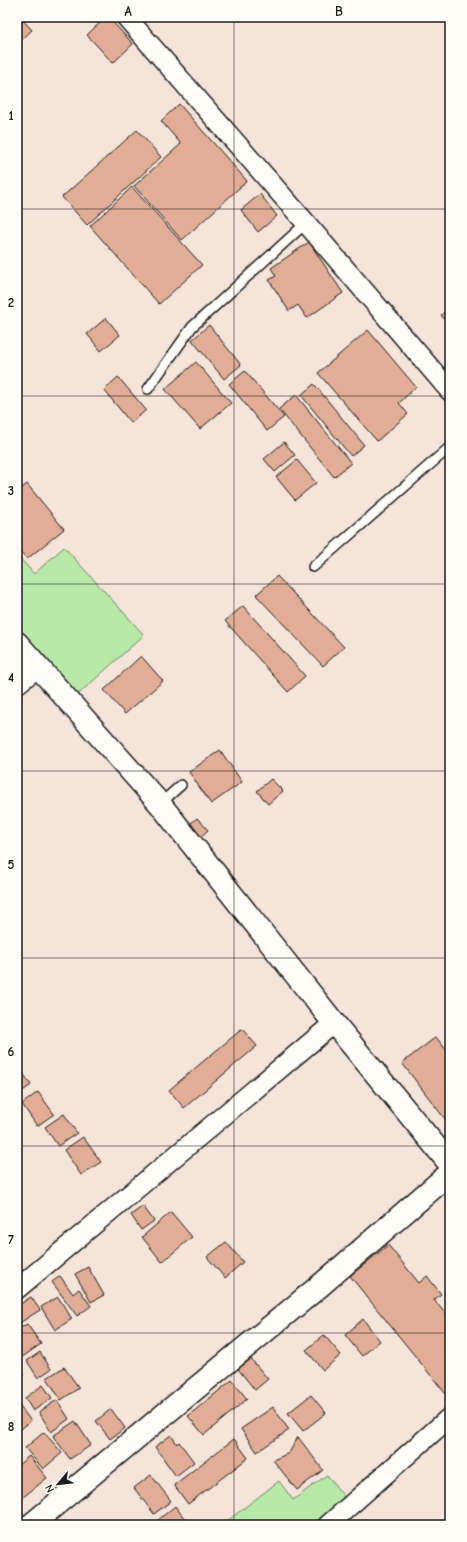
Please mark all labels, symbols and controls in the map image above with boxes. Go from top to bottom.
text: A [124,4,132,19]
text: B [335,4,343,19]
text: 1 [8,108,14,123]
text: 2 [8,295,14,310]
text: 3 [8,483,14,498]
text: 4 [8,670,14,685]
text: 5 [8,857,15,872]
text: 6 [8,1044,15,1059]
text: 7 [8,1232,14,1247]
text: 8 [8,1419,14,1434]
north arrow [38,1464,78,1504]
text: N [42,1482,57,1495]

